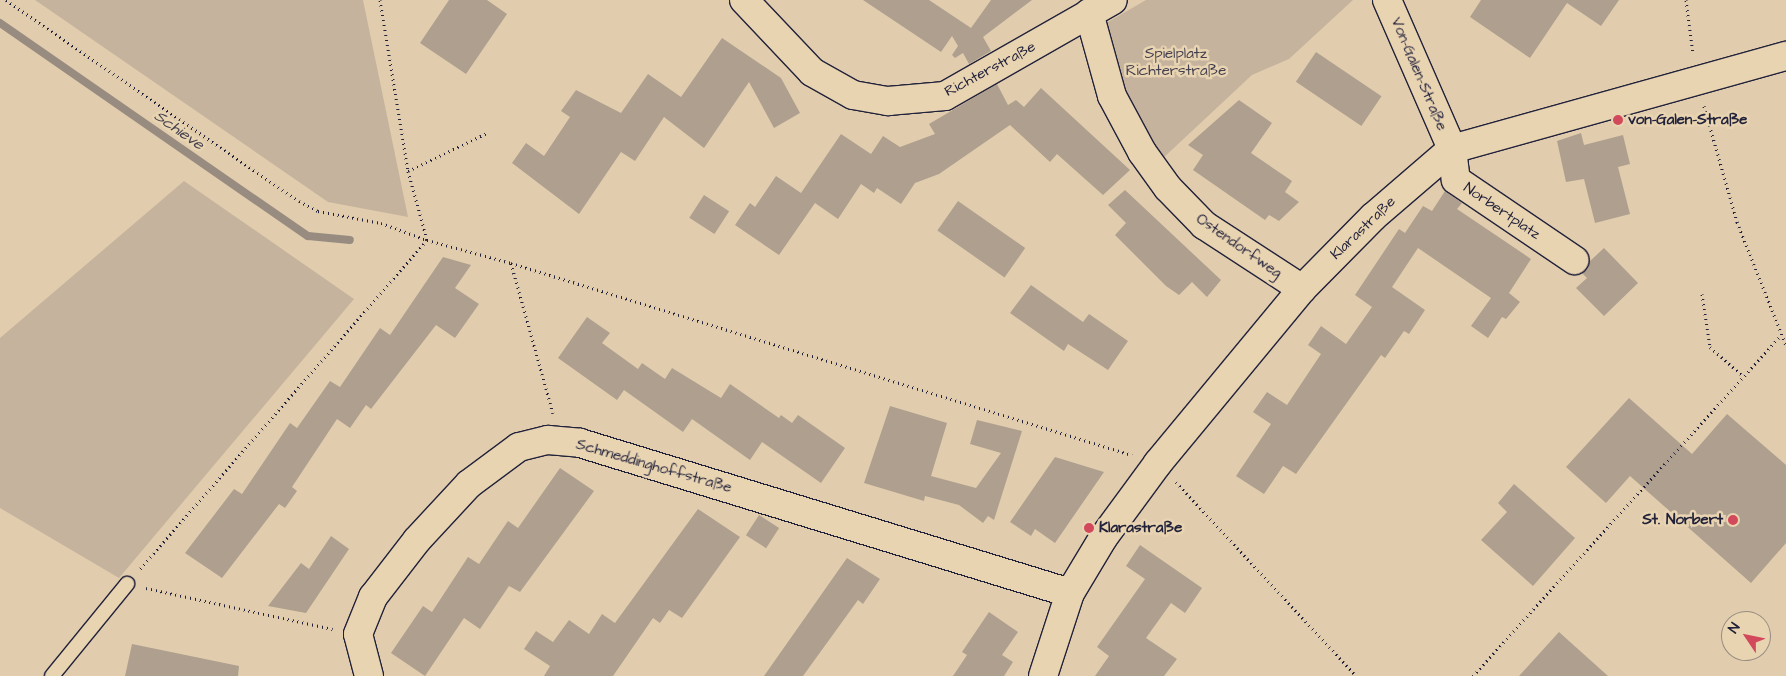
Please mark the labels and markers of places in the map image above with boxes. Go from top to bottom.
place label: von-Galen-Straße [1628,111,1747,129]
marker: von-Galen-Straße [1612,114,1624,126]
place label: St. Norbert [1642,511,1723,529]
marker: St. Norbert [1727,514,1739,526]
place label: Klarastraße [1099,519,1182,537]
marker: Klarastraße [1083,522,1095,534]

